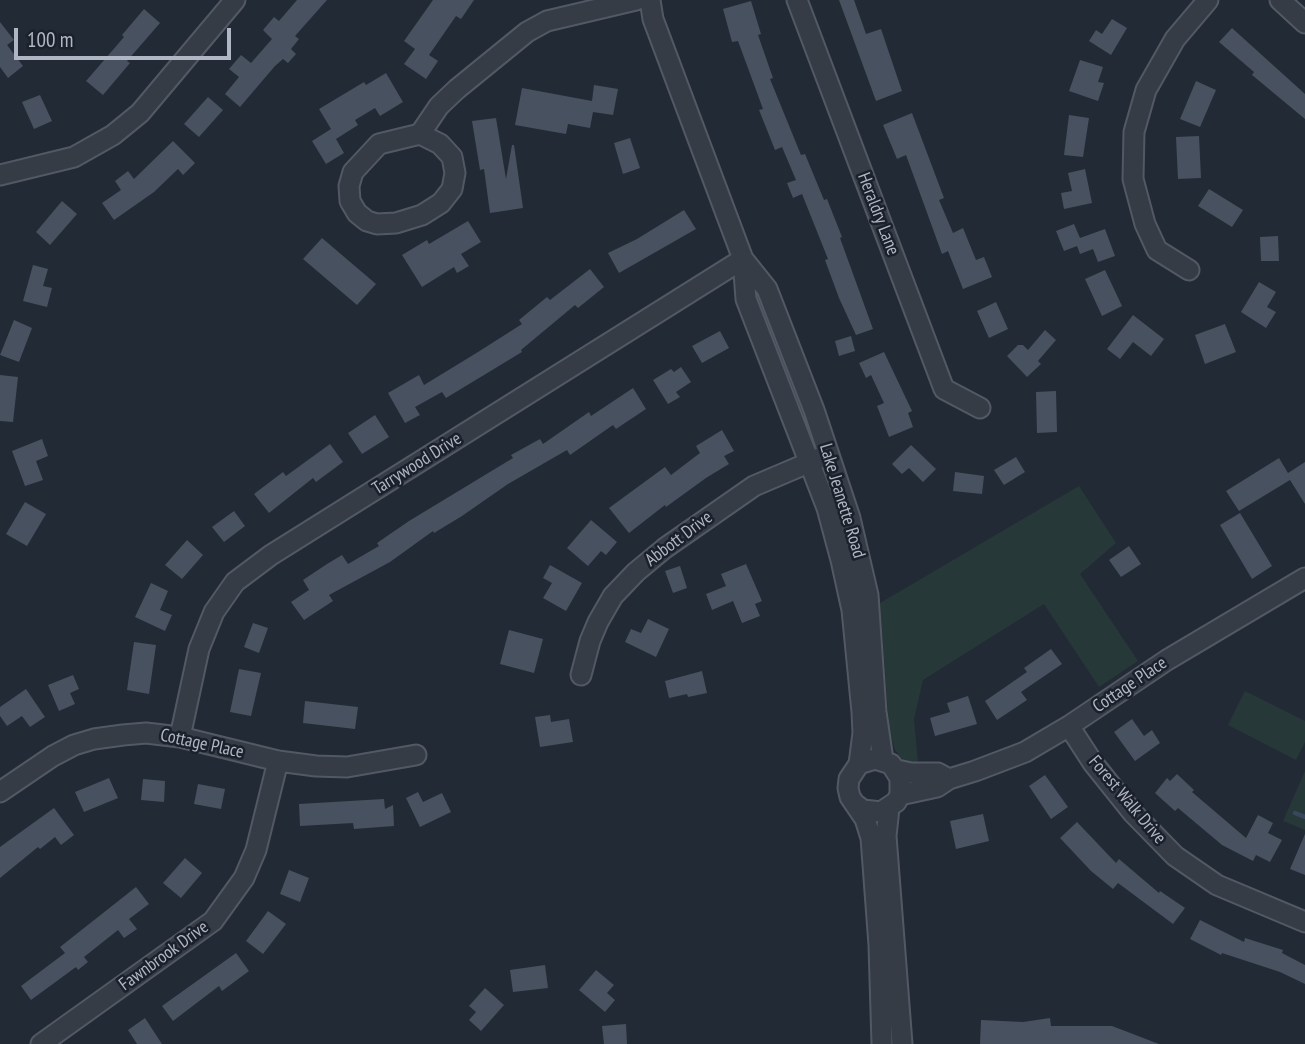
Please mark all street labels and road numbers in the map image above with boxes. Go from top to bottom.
street label: Heraldry Lane [852,170,904,258]
street label: Tarrywood Drive [369,428,465,500]
street label: Lake Jeanette Road [814,441,870,561]
street label: Abbott Drive [641,507,717,571]
street label: Cottage Place [1089,652,1171,718]
street label: Cottage Place [158,725,246,763]
street label: Forest Walk Drive [1084,751,1170,849]
street label: Fawnbrook Drive [115,916,213,996]

